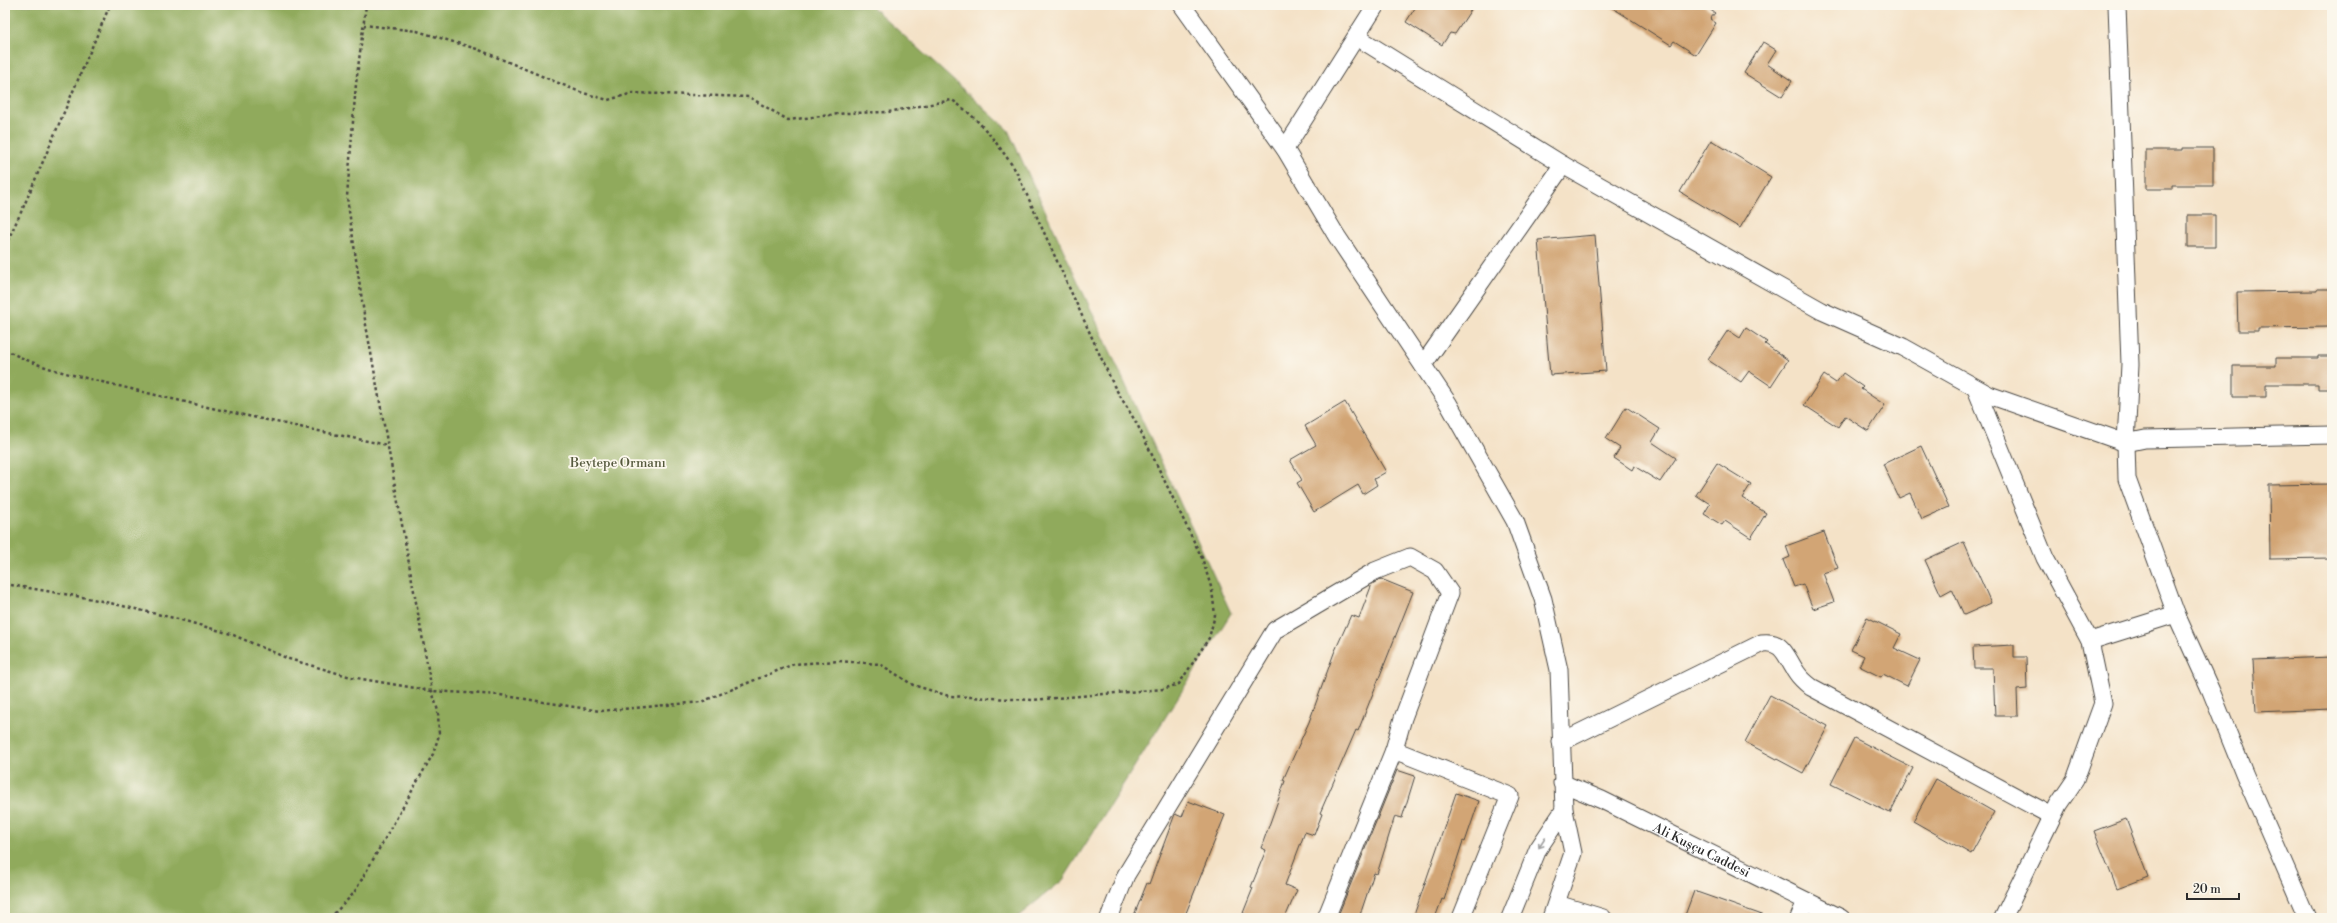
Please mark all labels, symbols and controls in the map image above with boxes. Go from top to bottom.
park label: Beytepe Ormanı [569,455,666,471]
street label: Ali Kuşçu Caddesi [1650,819,1753,881]
one-way arrow [1538,837,1546,848]
scale bar [2187,875,2239,901]
text: 20 m [2193,882,2221,897]

